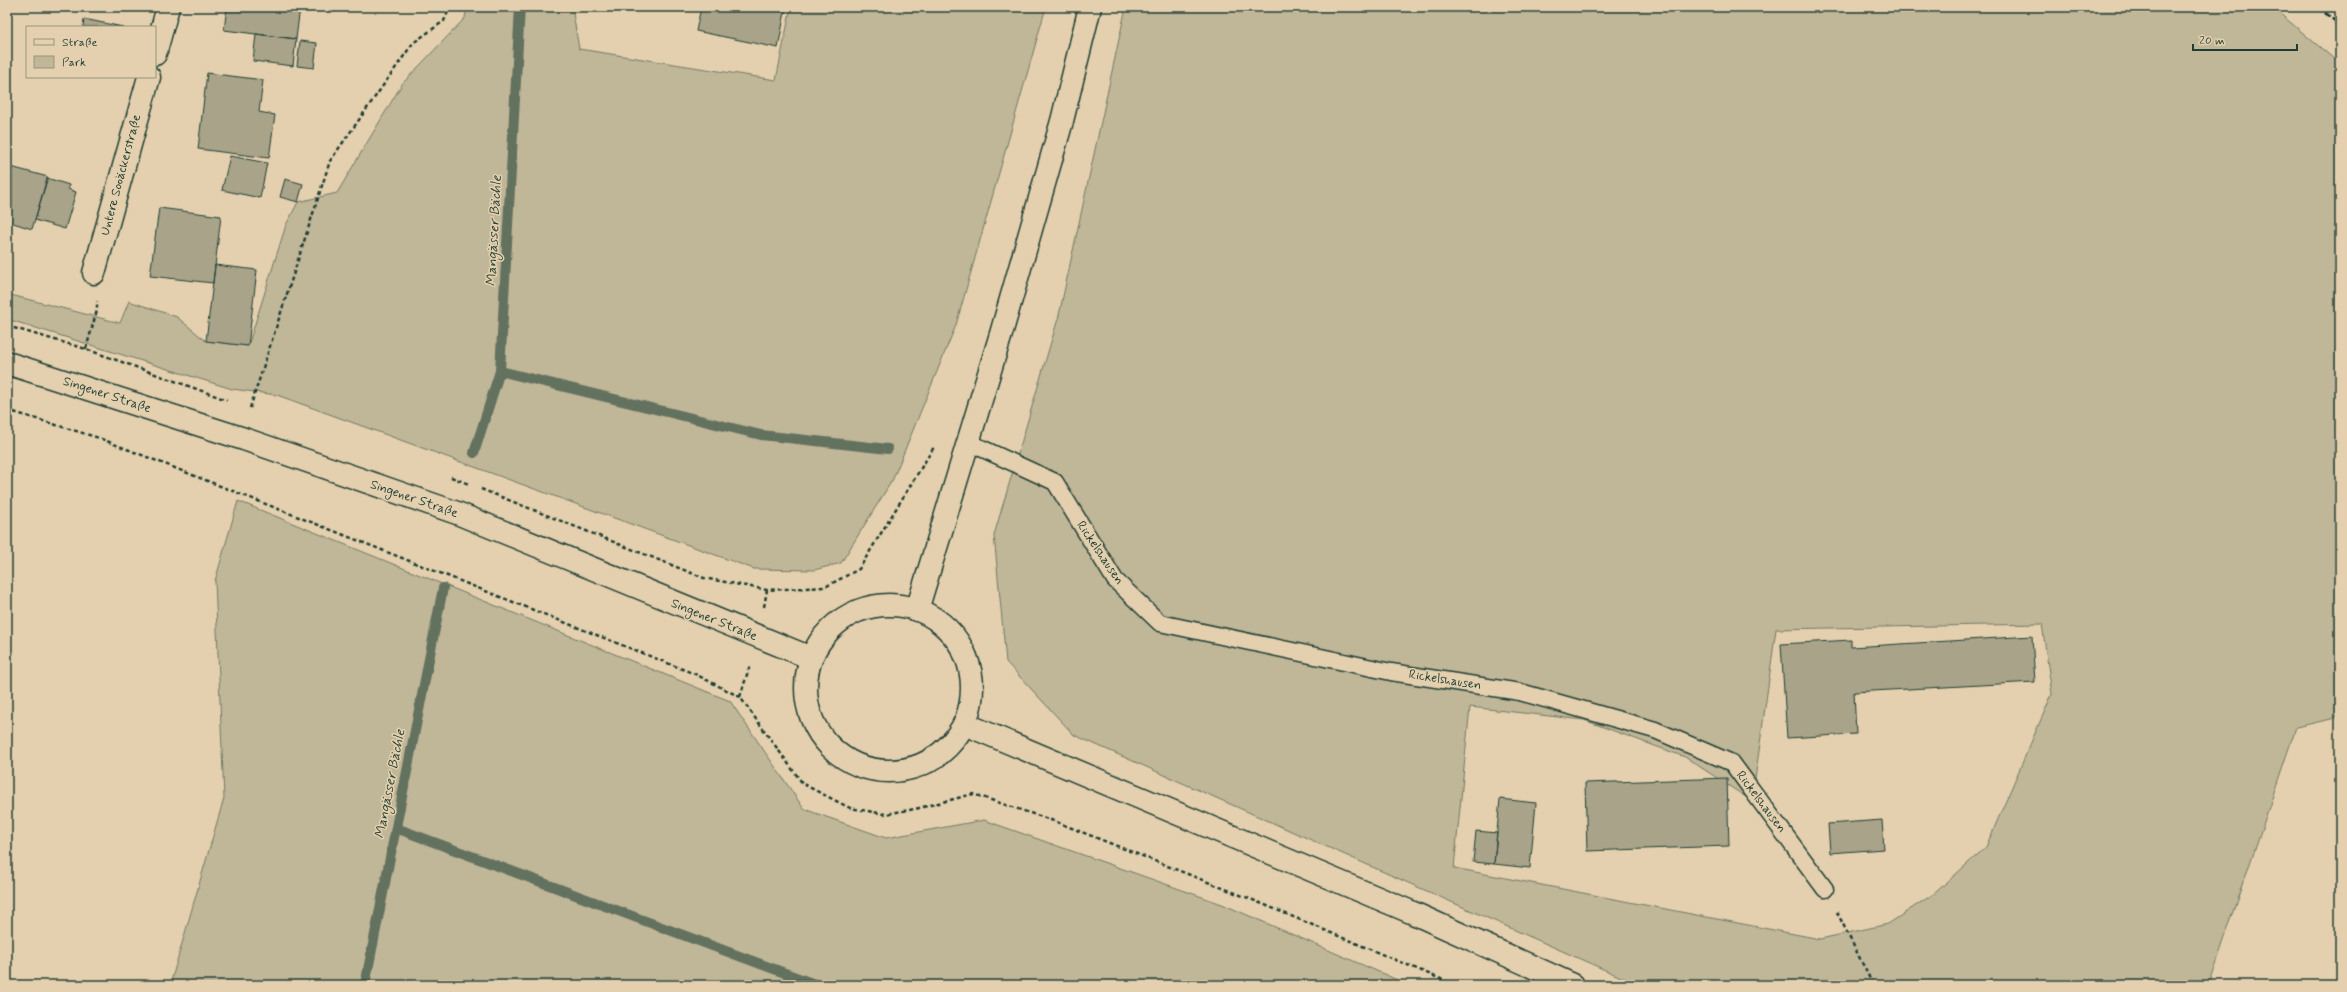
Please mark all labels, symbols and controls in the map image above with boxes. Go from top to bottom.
legend [26,26,156,78]
scale bar [2193,26,2297,52]
text: 20 m [2199,33,2225,49]
text: Straße [62,35,97,51]
text: Park [62,55,86,71]
street label: Untere Sooäckerstraße [97,113,145,237]
water label: Mangässer Bächle [482,174,508,287]
street label: Singener Straße [60,373,153,418]
street label: Singener Straße [368,476,460,523]
street label: Rickelshausen [1072,518,1128,588]
street label: Singener Straße [668,595,760,646]
street label: Rickelshausen [1407,666,1483,694]
water label: Mangässer Bächle [371,727,412,841]
street label: Rickelshausen [1732,768,1790,836]

